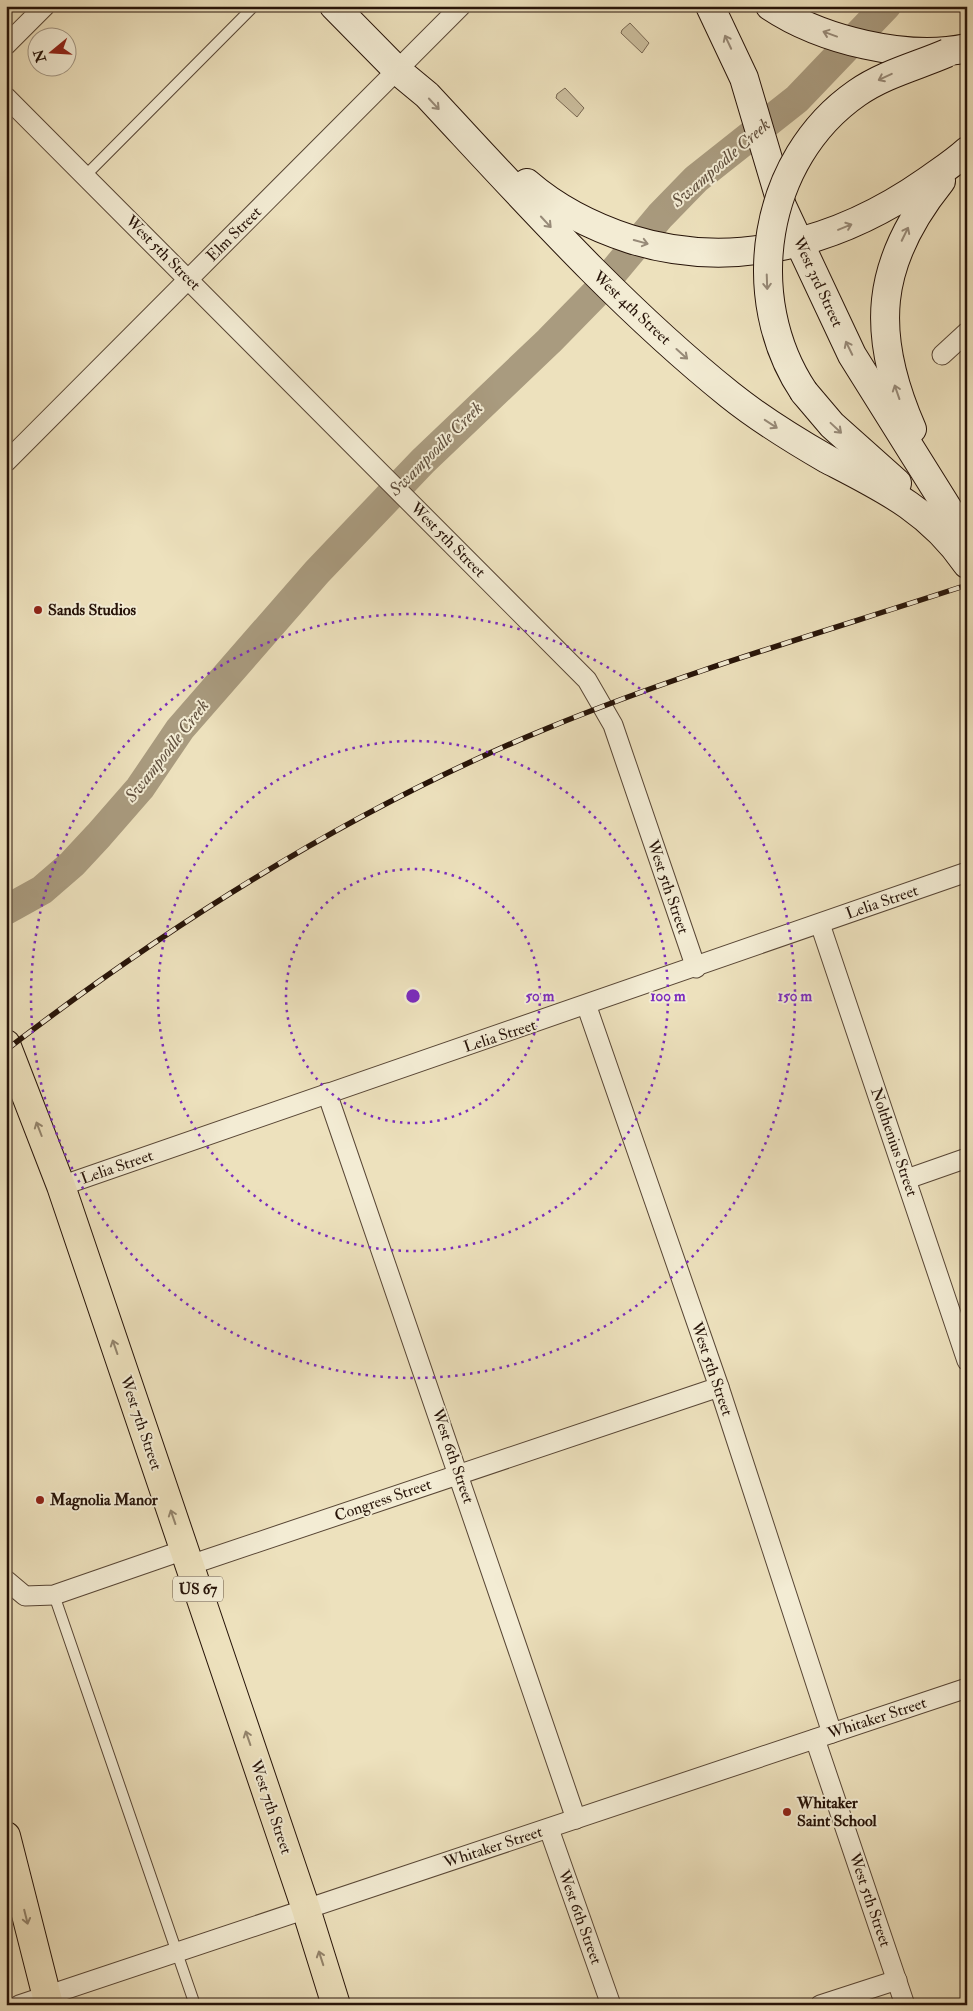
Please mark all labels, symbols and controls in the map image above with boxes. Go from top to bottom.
north arrow [28,28,78,78]
one-way arrow [823,29,838,38]
one-way arrow [723,35,732,50]
text: N [30,47,50,65]
one-way arrow [878,73,893,82]
one-way arrow [428,97,440,110]
water label: Swampoodle Creek [666,114,775,213]
street label: Elm Street [202,202,266,266]
street label: West 5th Street [121,211,205,295]
one-way arrow [540,215,552,228]
one-way arrow [837,222,852,231]
one-way arrow [901,227,910,242]
street label: West 3rd Street [788,233,848,330]
one-way arrow [633,238,649,247]
street label: West 4th Street [588,266,675,349]
one-way arrow [763,273,772,289]
one-way arrow [844,341,854,356]
one-way arrow [675,349,688,360]
one-way arrow [892,385,901,400]
water label: Swampoodle Creek [383,397,488,502]
one-way arrow [764,419,778,429]
one-way arrow [830,422,843,434]
street label: West 5th Street [406,498,490,582]
place label: Sands Studios [48,600,137,620]
marker: Sands Studios [32,604,44,616]
water label: Swampoodle Creek [119,695,214,808]
street label: West 5th Street [642,836,693,937]
street label: Lelia Street [843,880,921,924]
centre of rings [404,987,422,1005]
text: 50 m [526,987,555,1006]
text: 100 m [650,987,686,1006]
text: 150 m [778,987,812,1006]
street label: Lelia Street [461,1015,539,1057]
street label: Nolthenius Street [866,1085,922,1199]
one-way arrow [34,1122,43,1138]
street label: Lelia Street [78,1145,156,1189]
street label: West 5th Street [686,1318,737,1419]
one-way arrow [110,1340,119,1355]
street label: West 7th Street [115,1372,166,1473]
street label: West 6th Street [427,1405,479,1506]
street label: Congress Street [332,1474,434,1526]
place label: Magnolia Manor [49,1490,159,1511]
marker: Magnolia Manor [34,1494,46,1506]
one-way arrow [168,1510,177,1526]
road number: US 67 [173,1576,223,1602]
street label: Whitaker Street [824,1693,929,1744]
one-way arrow [243,1730,252,1746]
street label: West 7th Street [245,1756,296,1857]
place label: Whitaker Saint School [796,1793,878,1831]
marker: Whitaker Saint School [781,1806,793,1818]
street label: Whitaker Street [440,1822,545,1873]
street label: West 5th Street [844,1849,895,1950]
street label: West 6th Street [553,1866,606,1967]
one-way arrow [22,1908,32,1924]
one-way arrow [316,1951,326,1967]

